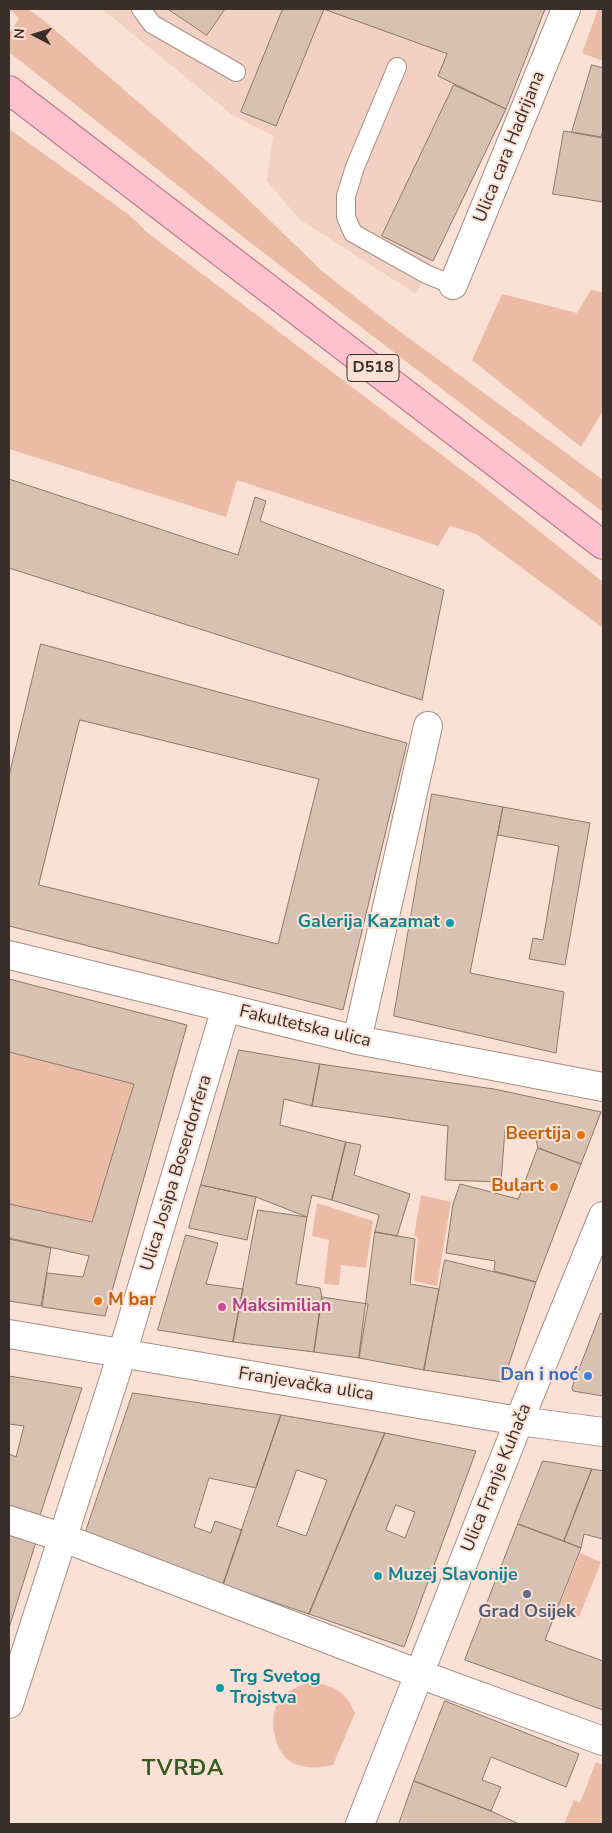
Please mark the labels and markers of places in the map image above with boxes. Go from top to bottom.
place label: Galerija Kazamat [298,912,440,934]
marker: Galerija Kazamat [444,917,456,929]
place label: Beertija [506,1124,571,1146]
marker: Beertija [575,1129,587,1141]
place label: Bulart [491,1176,544,1198]
marker: Bulart [548,1181,560,1193]
place label: M bar [108,1290,156,1312]
marker: M bar [92,1295,104,1307]
place label: Maksimilian [232,1296,331,1318]
marker: Maksimilian [216,1301,228,1313]
place label: Dan i noć [500,1365,578,1387]
marker: Dan i noć [582,1370,594,1382]
place label: Muzej Slavonije [388,1565,518,1587]
marker: Muzej Slavonije [372,1570,384,1582]
marker: Grad Osijek [521,1588,533,1600]
place label: Grad Osijek [478,1602,576,1624]
place label: Trg Svetog Trojstva [230,1667,321,1710]
marker: Trg Svetog Trojstva [214,1682,226,1694]

